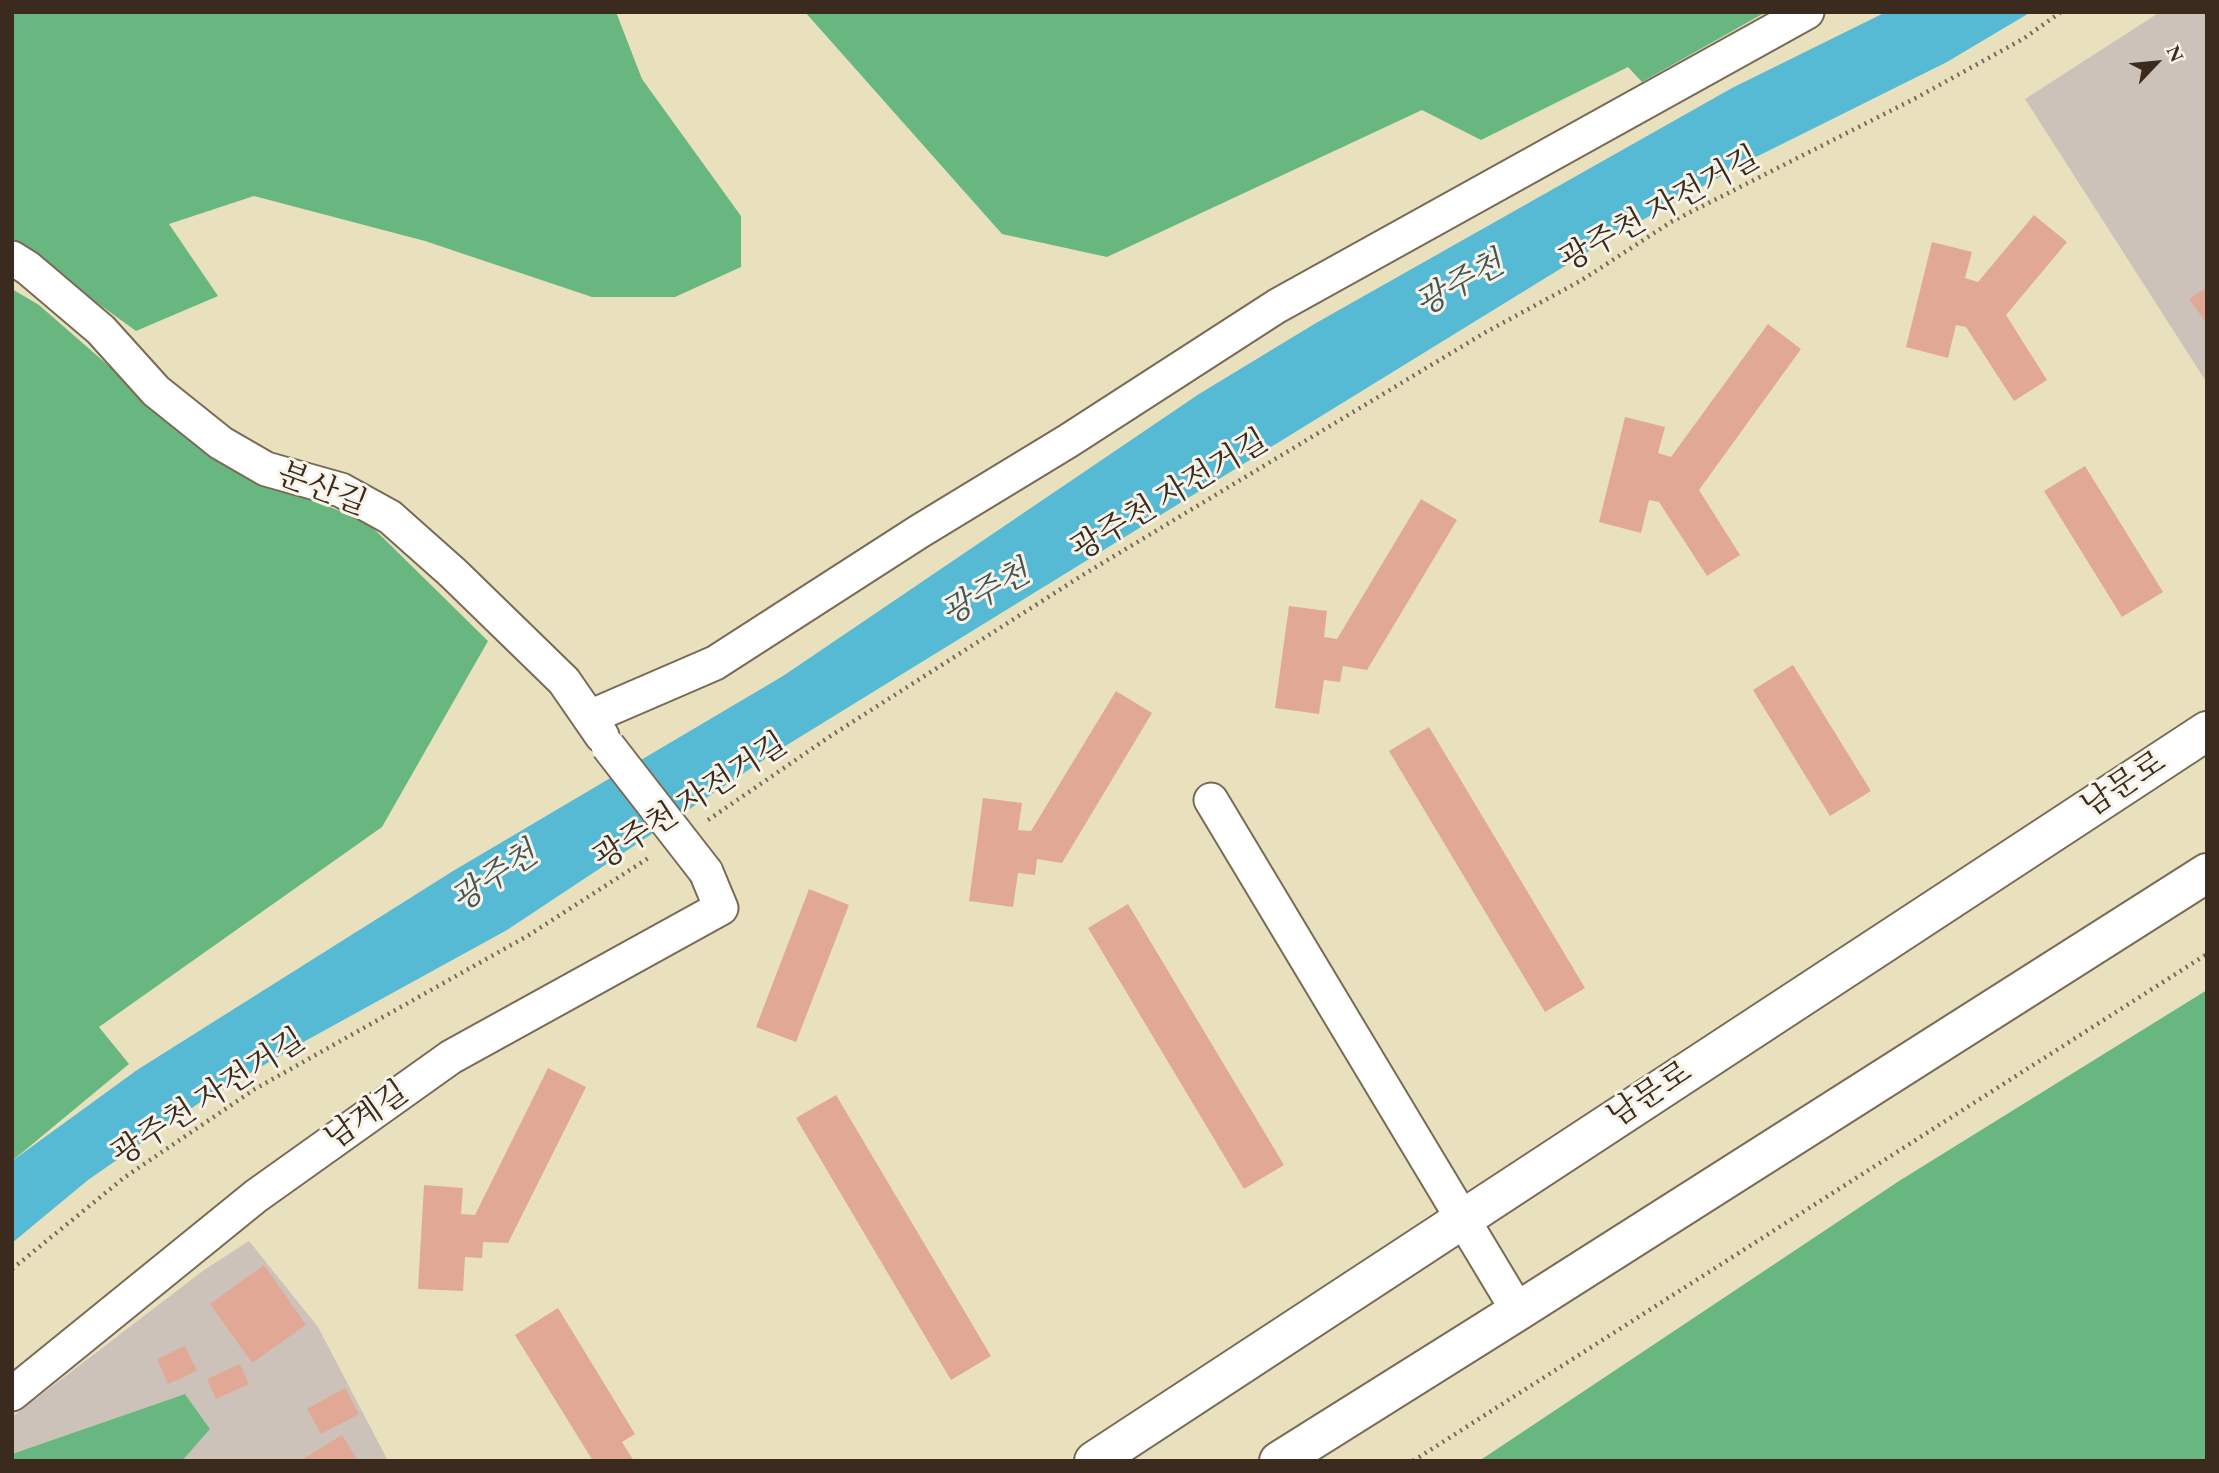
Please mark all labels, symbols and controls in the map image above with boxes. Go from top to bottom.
north arrow [2121,28,2191,98]
text: N [2161,41,2190,66]
street label: 광주천 자전거길 [1553,139,1767,281]
water label: 광주천 [1409,245,1511,325]
street label: 광주천 자전거길 [1065,422,1275,570]
street label: 분산길 [272,455,372,525]
water label: 광주천 [935,554,1037,634]
street label: 광주천 자전거길 [587,725,795,879]
street label: 남문로 [2075,744,2173,826]
water label: 광주천 [444,835,546,921]
street label: 광주천 자전거길 [105,1021,313,1175]
street label: 남문로 [1601,1054,1699,1136]
street label: 남계길 [318,1074,416,1158]

